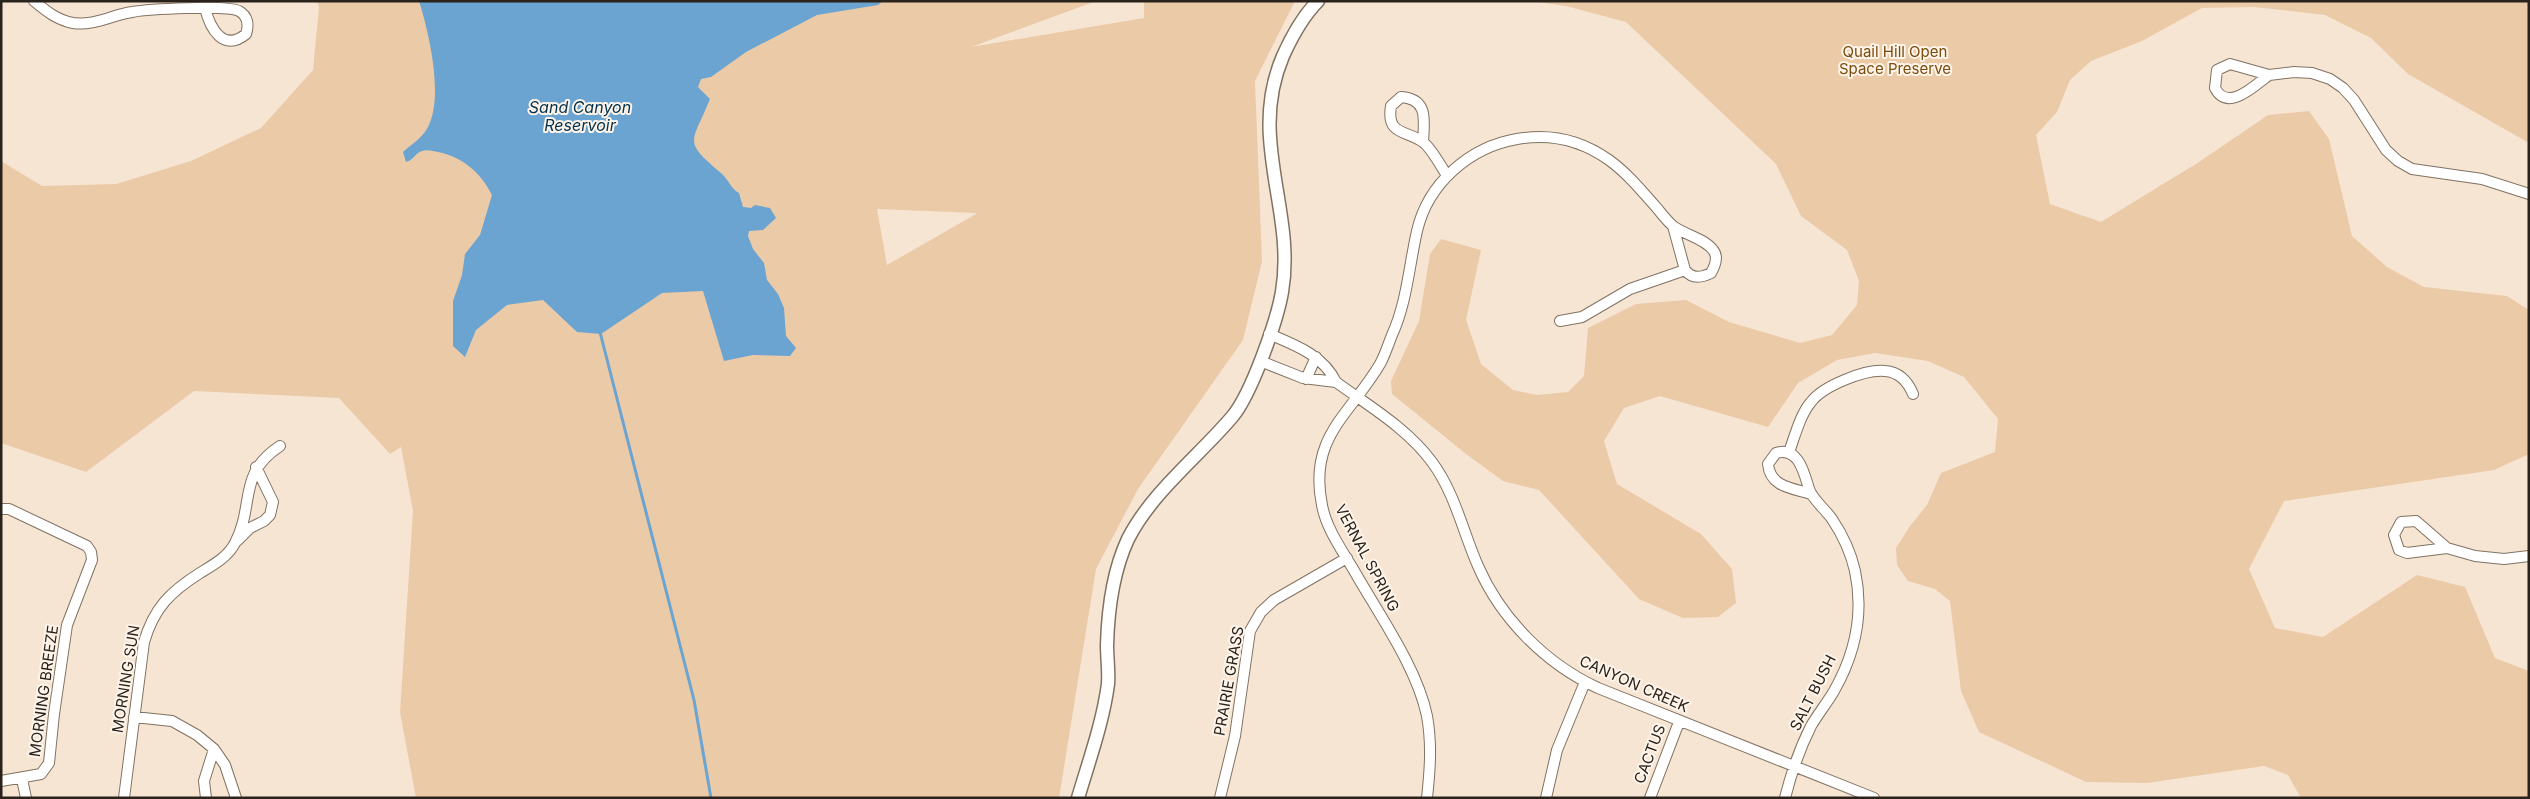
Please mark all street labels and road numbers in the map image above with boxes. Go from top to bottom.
street label: VERNAL SPRING [1331,501,1404,615]
street label: MORNING BREEZE [25,624,62,758]
street label: MORNING SUN [108,624,143,734]
street label: PRAIRIE GRASS [1210,625,1247,737]
street label: CANYON CREEK [1577,651,1692,716]
street label: SALT BUSH [1785,652,1840,734]
street label: CACTUS [1630,722,1670,786]

